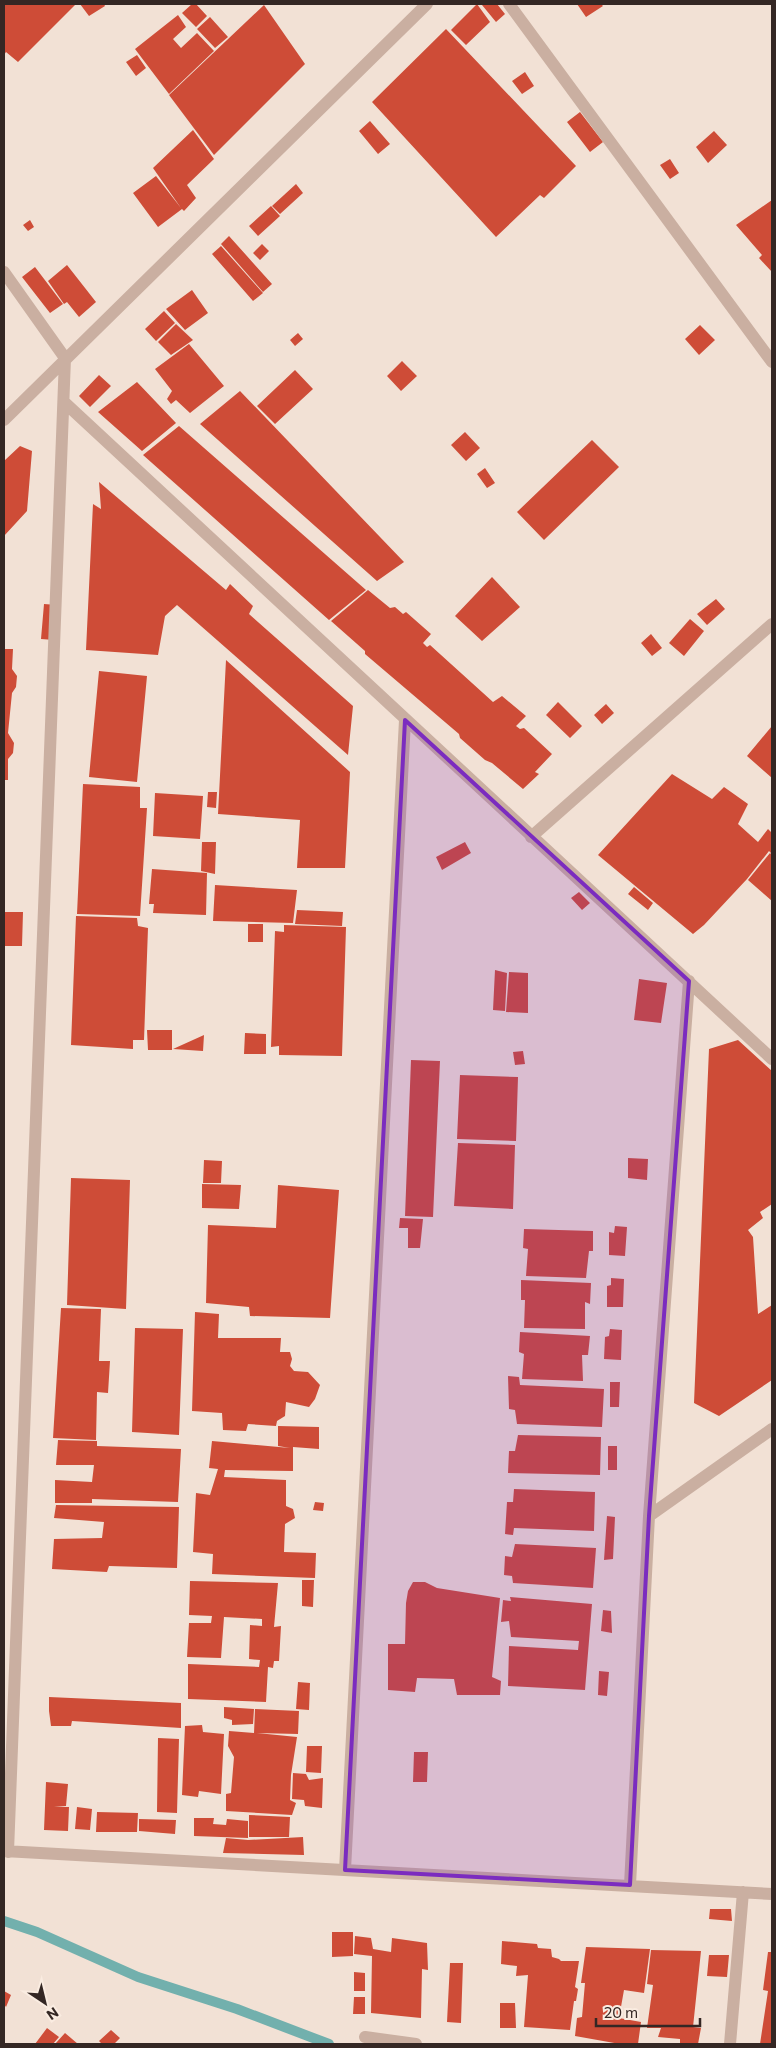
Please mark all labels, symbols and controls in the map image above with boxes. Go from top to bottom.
north arrow [20,1978,70,2028]
scale bar [596,1996,700,2028]
text: 20 m [604,2003,638,2021]
text: N [44,2004,62,2024]

